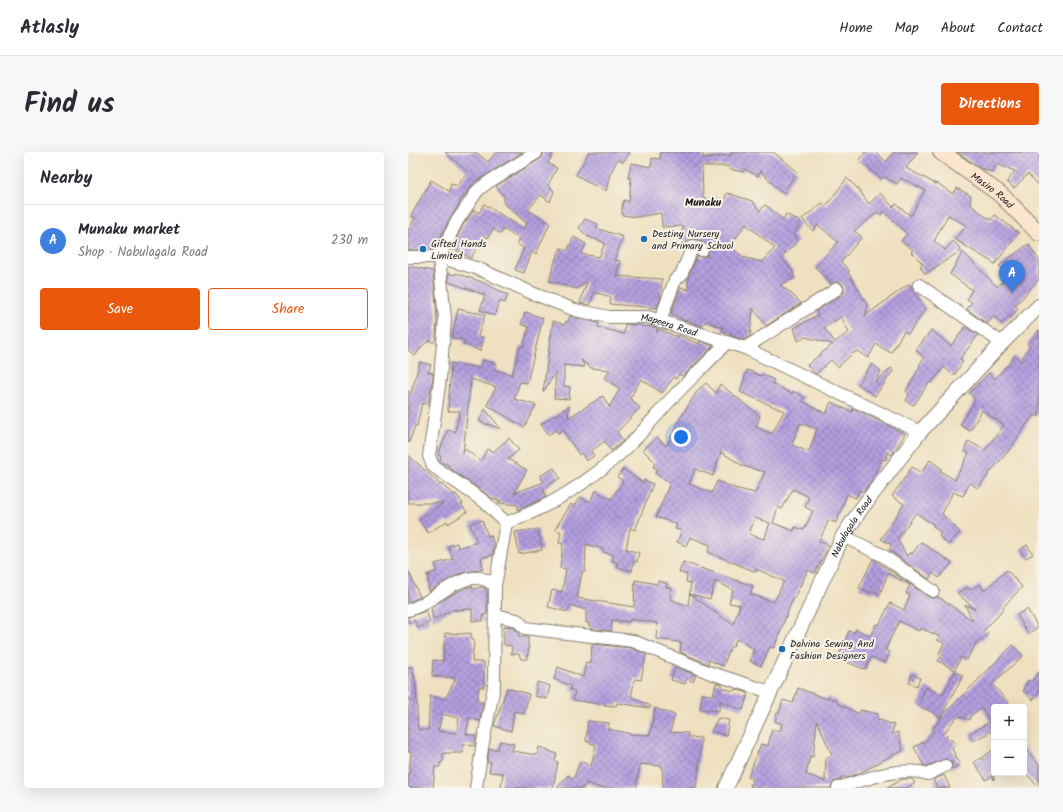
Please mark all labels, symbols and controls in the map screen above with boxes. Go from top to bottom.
text: Atlasly [20,13,79,43]
text: Home [839,17,873,39]
text: Map [895,17,919,39]
text: About [941,17,975,39]
text: Contact [997,17,1043,39]
text: Find us [24,82,115,127]
button: Directions [941,83,1039,125]
text: Nearby [40,165,92,192]
street label: Masiro Road [967,169,1018,213]
district label: Munaku [685,194,722,212]
text: Munaku market [78,218,180,242]
place label: Destiny Nursery and Primary School [652,226,734,254]
text: A [49,230,57,251]
text: 230 m [331,230,368,251]
marker: Destiny Nursery and Primary School [639,234,649,244]
place label: Gifted Hands Limited [431,236,487,264]
text: Shop · Nabulagala Road [78,242,208,263]
marker: Gifted Hands Limited [418,244,428,254]
pin: A [999,260,1025,293]
button: Save [40,288,200,330]
button: Share [208,288,368,330]
street label: Mapeera Road [641,310,700,342]
your location [671,427,691,447]
street label: Nabulagala Road [827,493,878,560]
place label: Dalvina Sewing And Fashion Designers [790,636,875,664]
marker: Dalvina Sewing And Fashion Designers [777,644,787,654]
map controls [991,704,1027,776]
button: + [991,704,1027,740]
button: − [991,740,1027,776]

